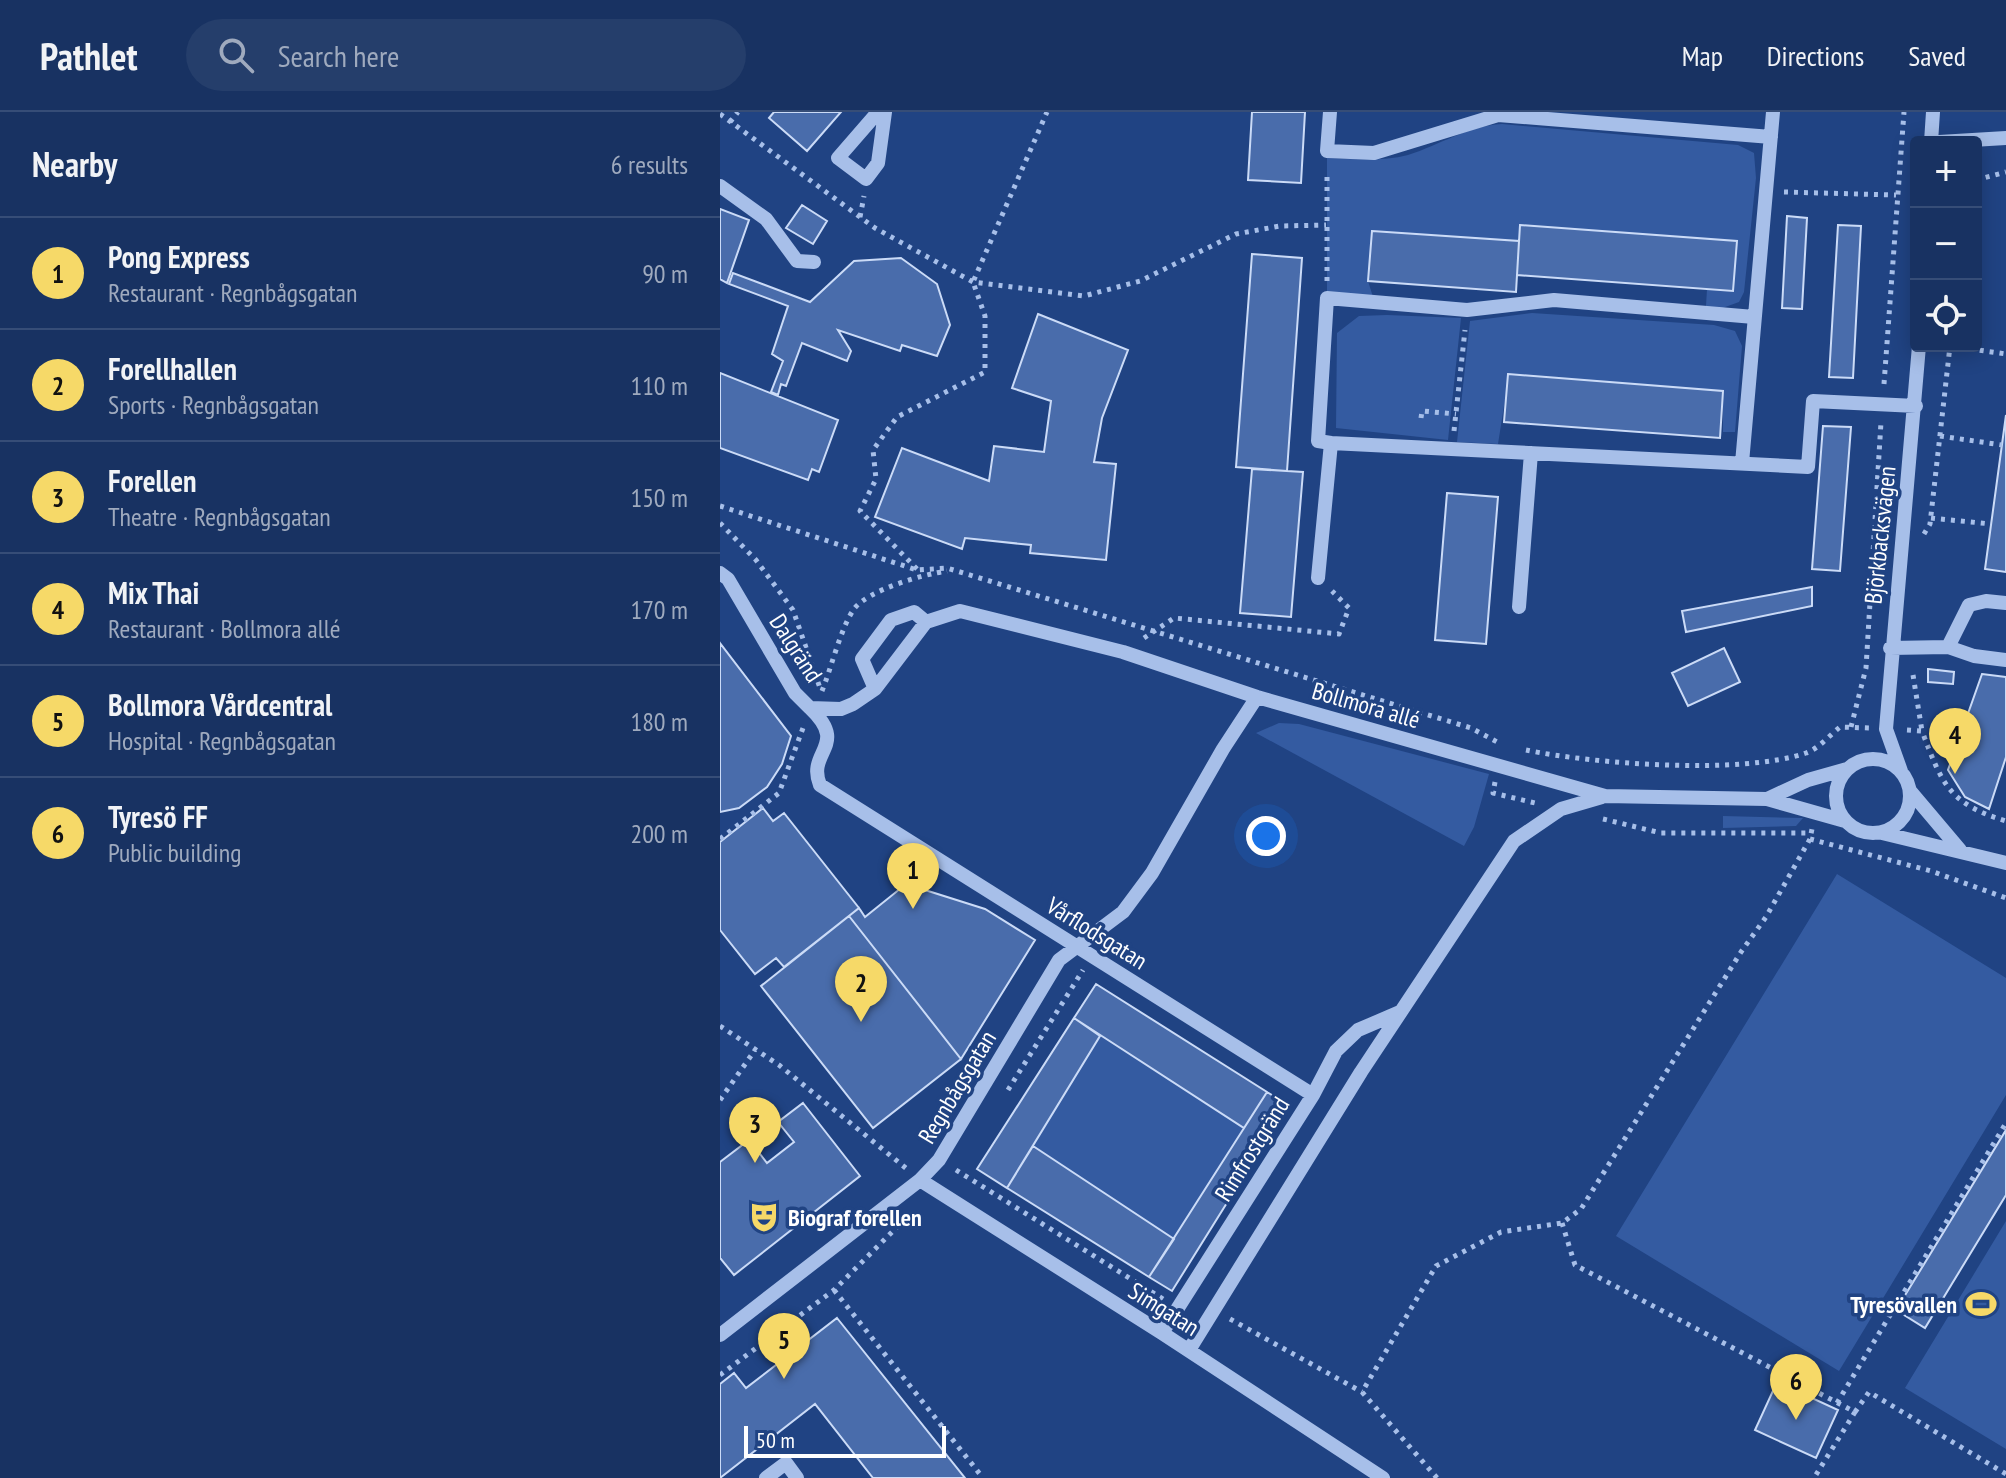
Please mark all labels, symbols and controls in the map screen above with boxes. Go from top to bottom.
search box [186,19,746,91]
text: Pathlet [40,31,138,80]
icon: search [214,33,258,77]
text: Search here [278,36,400,75]
text: Map [1682,37,1723,74]
text: Directions [1767,37,1864,74]
text: Saved [1908,37,1966,74]
map controls [1910,136,1982,352]
button: + [1910,136,1982,208]
text: Nearby [32,142,117,186]
text: 6 results [611,148,688,181]
button: − [1910,208,1982,280]
text: Pong Express [108,237,250,276]
text: 1 [52,257,64,290]
text: 90 m [642,257,688,290]
text: Restaurant · Regnbågsgatan [108,276,357,309]
button: locate [1910,280,1982,352]
text: Forellhallen [108,349,237,388]
text: 2 [52,369,64,402]
text: 110 m [630,369,688,402]
text: Sports · Regnbågsgatan [108,388,319,421]
text: Forellen [108,461,196,500]
street label: Björkbacksvägen [1857,465,1903,605]
text: 3 [52,481,64,514]
text: 150 m [630,481,688,514]
text: Theatre · Regnbågsgatan [108,500,331,533]
text: Mix Thai [108,573,199,612]
text: 4 [52,593,64,626]
text: 170 m [630,593,688,626]
street label: Dalgränd [763,608,829,688]
text: Restaurant · Bollmora allé [108,612,341,645]
street label: Bollmora allé [1308,675,1424,735]
text: Bollmora Vårdcentral [108,685,332,724]
text: 5 [52,705,64,738]
text: 180 m [630,705,688,738]
pin: 4 [1929,708,1981,774]
text: Hospital · Regnbågsgatan [108,724,336,757]
text: Tyresö FF [108,797,208,836]
your location [1246,816,1286,856]
text: 6 [52,817,64,850]
text: 200 m [630,817,688,850]
text: Public building [108,836,241,869]
pin: 1 [887,843,939,909]
street label: Vårflodsgatan [1040,889,1153,976]
pin: 2 [835,956,887,1022]
street label: Regnbågsgatan [911,1025,1003,1149]
street label: Rimfrostgränd [1208,1091,1296,1207]
pin: 3 [729,1097,781,1163]
theatre icon: Biograf forellen [747,1200,781,1234]
place label: Biograf forellen [788,1202,922,1233]
street label: Simgatan [1123,1275,1205,1343]
sports icon: Tyresövallen [1964,1287,1998,1321]
place label: Tyresövallen [1850,1289,1957,1320]
pin: 5 [758,1313,810,1379]
pin: 6 [1770,1354,1822,1420]
scale bar [744,1422,946,1458]
text: 50 m [756,1426,795,1454]

